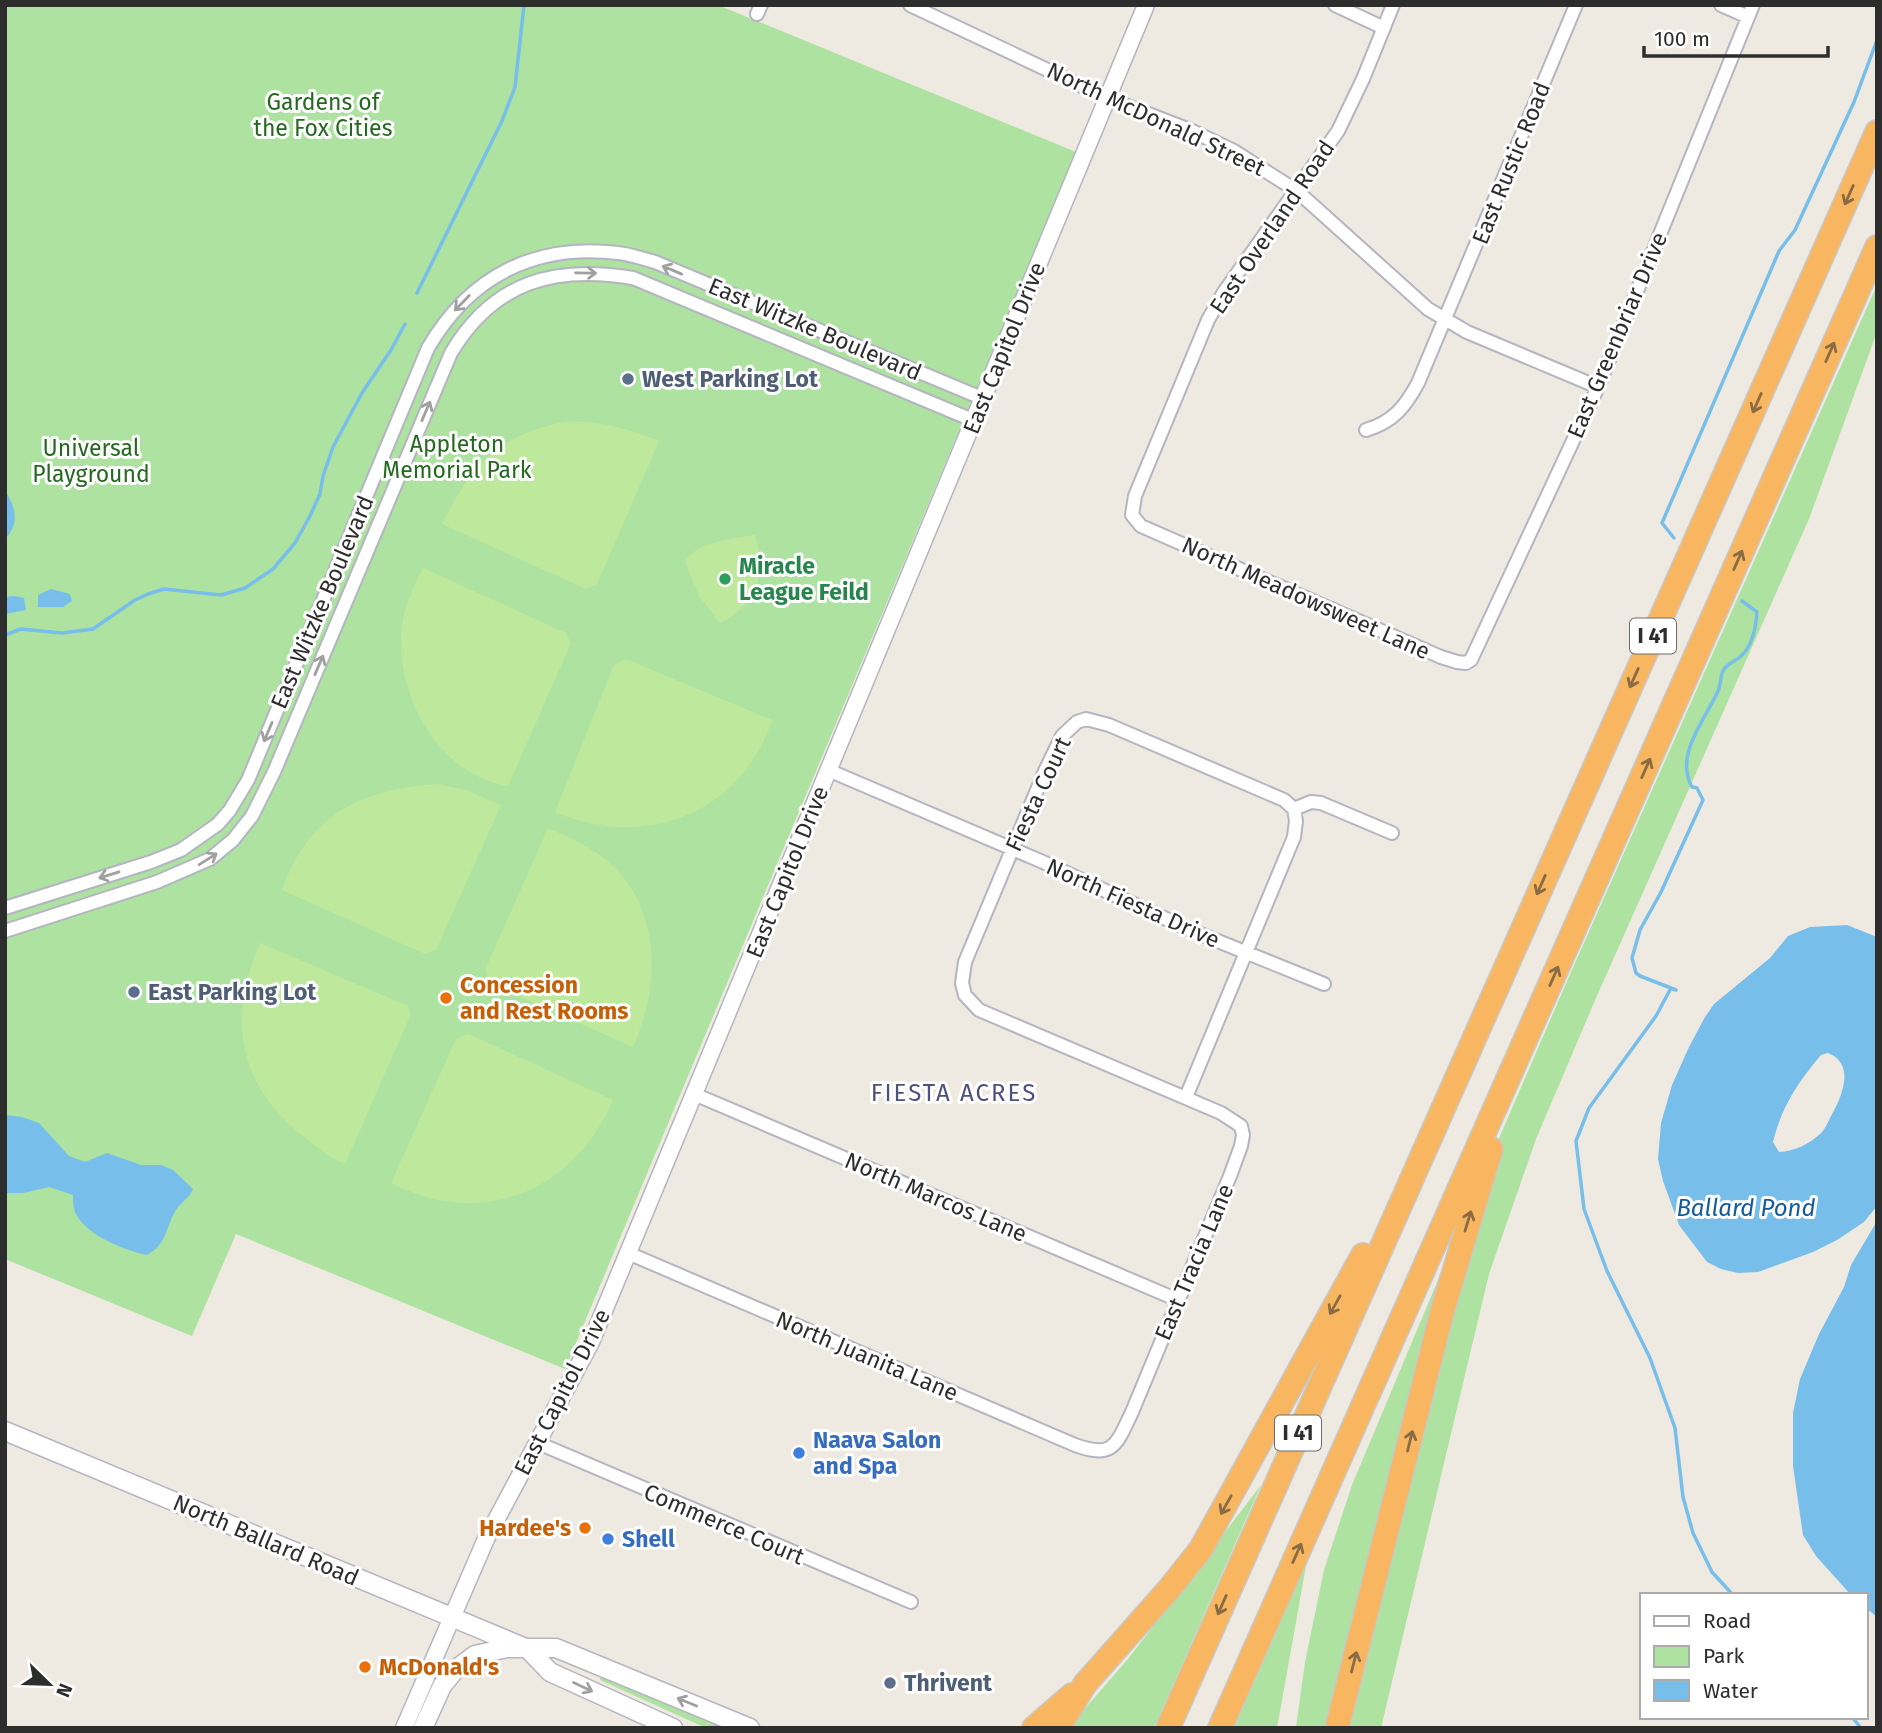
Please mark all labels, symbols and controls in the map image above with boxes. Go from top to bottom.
scale bar [1644,14,1828,58]
text: 100 m [1654,26,1710,52]
street label: North McDonald Street [1042,56,1270,182]
street label: East Rustic Road [1466,78,1556,248]
park label: Gardens of the Fox Cities [254,88,392,142]
street label: East Overland Road [1203,135,1341,319]
one-way arrow [1842,184,1855,205]
street label: East Greenbriar Drive [1561,228,1673,442]
street label: East Capitol Drive [957,258,1051,438]
one-way arrow [661,262,683,275]
one-way arrow [574,266,597,280]
street label: East Witzke Boulevard [704,271,926,387]
one-way arrow [453,294,470,311]
one-way arrow [1824,342,1837,363]
place label: West Parking Lot [642,365,819,393]
marker: West Parking Lot [620,371,636,387]
one-way arrow [1750,392,1763,413]
one-way arrow [420,400,433,422]
park label: Appleton Memorial Park [382,430,532,484]
park label: Universal Playground [32,434,150,488]
street label: East Witzke Boulevard [264,491,380,713]
street label: North Meadowsweet Lane [1178,531,1434,665]
one-way arrow [1732,550,1745,571]
place label: Miracle League Feild [739,552,869,606]
marker: Miracle League Feild [717,571,733,587]
road number: I 41 [1630,618,1676,654]
one-way arrow [313,655,326,677]
one-way arrow [1627,667,1640,688]
one-way arrow [261,721,274,742]
street label: Fiesta Court [999,732,1077,856]
one-way arrow [1640,758,1653,780]
street label: East Capitol Drive [740,782,834,962]
one-way arrow [198,852,217,867]
street label: North Fiesta Drive [1042,852,1224,954]
one-way arrow [98,870,120,883]
one-way arrow [1534,874,1547,895]
one-way arrow [1548,966,1561,988]
place label: Concession and Rest Rooms [460,971,628,1025]
place label: East Parking Lot [148,978,317,1006]
marker: East Parking Lot [126,984,142,1000]
marker: Concession and Rest Rooms [438,990,454,1006]
district label: FIESTA ACRES [871,1079,1037,1107]
street label: North Marcos Lane [841,1146,1031,1248]
street label: East Tracia Lane [1148,1180,1240,1344]
water label: Ballard Pond [1676,1194,1816,1222]
one-way arrow [1462,1210,1475,1232]
one-way arrow [1328,1295,1342,1315]
street label: East Capitol Drive [508,1304,616,1480]
street label: North Juanita Lane [772,1305,962,1407]
road number: I 41 [1275,1416,1321,1450]
place label: Naava Salon and Spa [813,1426,941,1480]
one-way arrow [1404,1430,1417,1453]
marker: Naava Salon and Spa [791,1445,807,1461]
street label: Commerce Court [640,1478,809,1571]
street label: North Ballard Road [169,1488,363,1592]
one-way arrow [1219,1494,1232,1515]
place label: Hardee's [479,1514,571,1542]
marker: Hardee's [577,1520,593,1536]
place label: Shell [622,1525,675,1553]
marker: Shell [600,1531,616,1547]
one-way arrow [1291,1543,1304,1565]
legend [1640,1593,1868,1719]
one-way arrow [1215,1594,1228,1615]
text: Road [1703,1608,1751,1634]
text: Park [1703,1643,1745,1669]
north arrow [14,1649,84,1719]
one-way arrow [1348,1651,1361,1673]
place label: McDonald's [379,1653,499,1681]
marker: McDonald's [357,1659,373,1675]
place label: Thrivent [904,1669,993,1697]
marker: Thrivent [882,1675,898,1691]
text: Water [1703,1678,1758,1704]
text: N [51,1680,77,1701]
one-way arrow [572,1681,593,1694]
one-way arrow [676,1695,698,1708]

